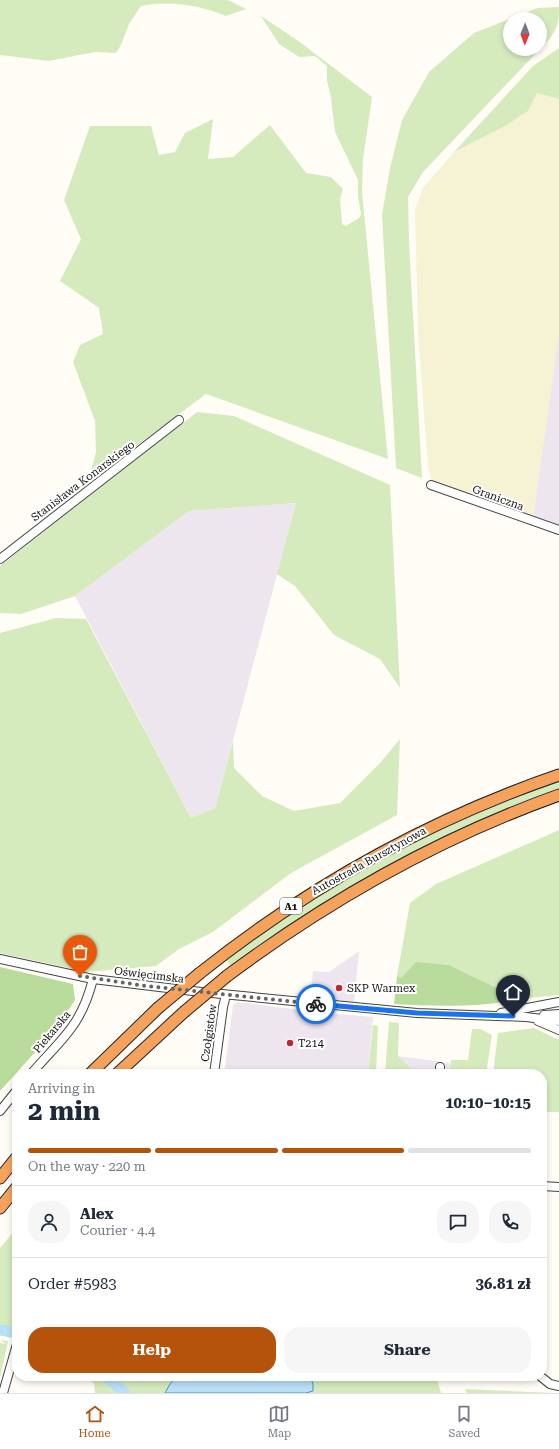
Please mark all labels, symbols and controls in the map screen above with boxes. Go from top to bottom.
north arrow [503,12,547,56]
map controls [503,12,547,56]
street label: Stanisława Konarskiego [29,438,137,524]
street label: Graniczna [470,483,526,513]
street label: Autostrada Bursztynowa [310,824,429,898]
road number: A1 [280,898,302,914]
pin [63,935,97,976]
icon: bag [69,941,91,963]
street label: Oświęcimska [113,964,185,986]
pin [496,975,530,1016]
icon: home [502,981,524,1003]
place label: SKP Warmex [347,982,416,995]
marker: SKP Warmex [334,983,344,993]
courier [296,984,336,1024]
icon: bike [305,993,327,1015]
street label: Czołgistów [199,1003,220,1063]
street label: Piekarska [30,1008,74,1056]
place label: T214 [298,1037,325,1050]
marker: T214 [285,1038,295,1048]
text: Arriving in [28,1081,95,1096]
text: 10:10–10:15 [445,1094,531,1112]
text: 2 min [28,1096,100,1126]
text: On the way · 220 m [28,1159,145,1174]
button: person [28,1201,70,1243]
button: chat [437,1201,479,1243]
button: phone [489,1201,531,1243]
text: Alex [80,1205,113,1223]
text: Courier · 4.4 [80,1223,155,1238]
text: Order #5983 [28,1275,117,1293]
text: 36.81 zł [476,1275,531,1293]
button: Help [28,1327,276,1373]
button: Share [284,1327,531,1373]
tab: Home [79,1403,111,1440]
tab: Map [268,1403,291,1440]
tab: Saved [448,1403,480,1440]

